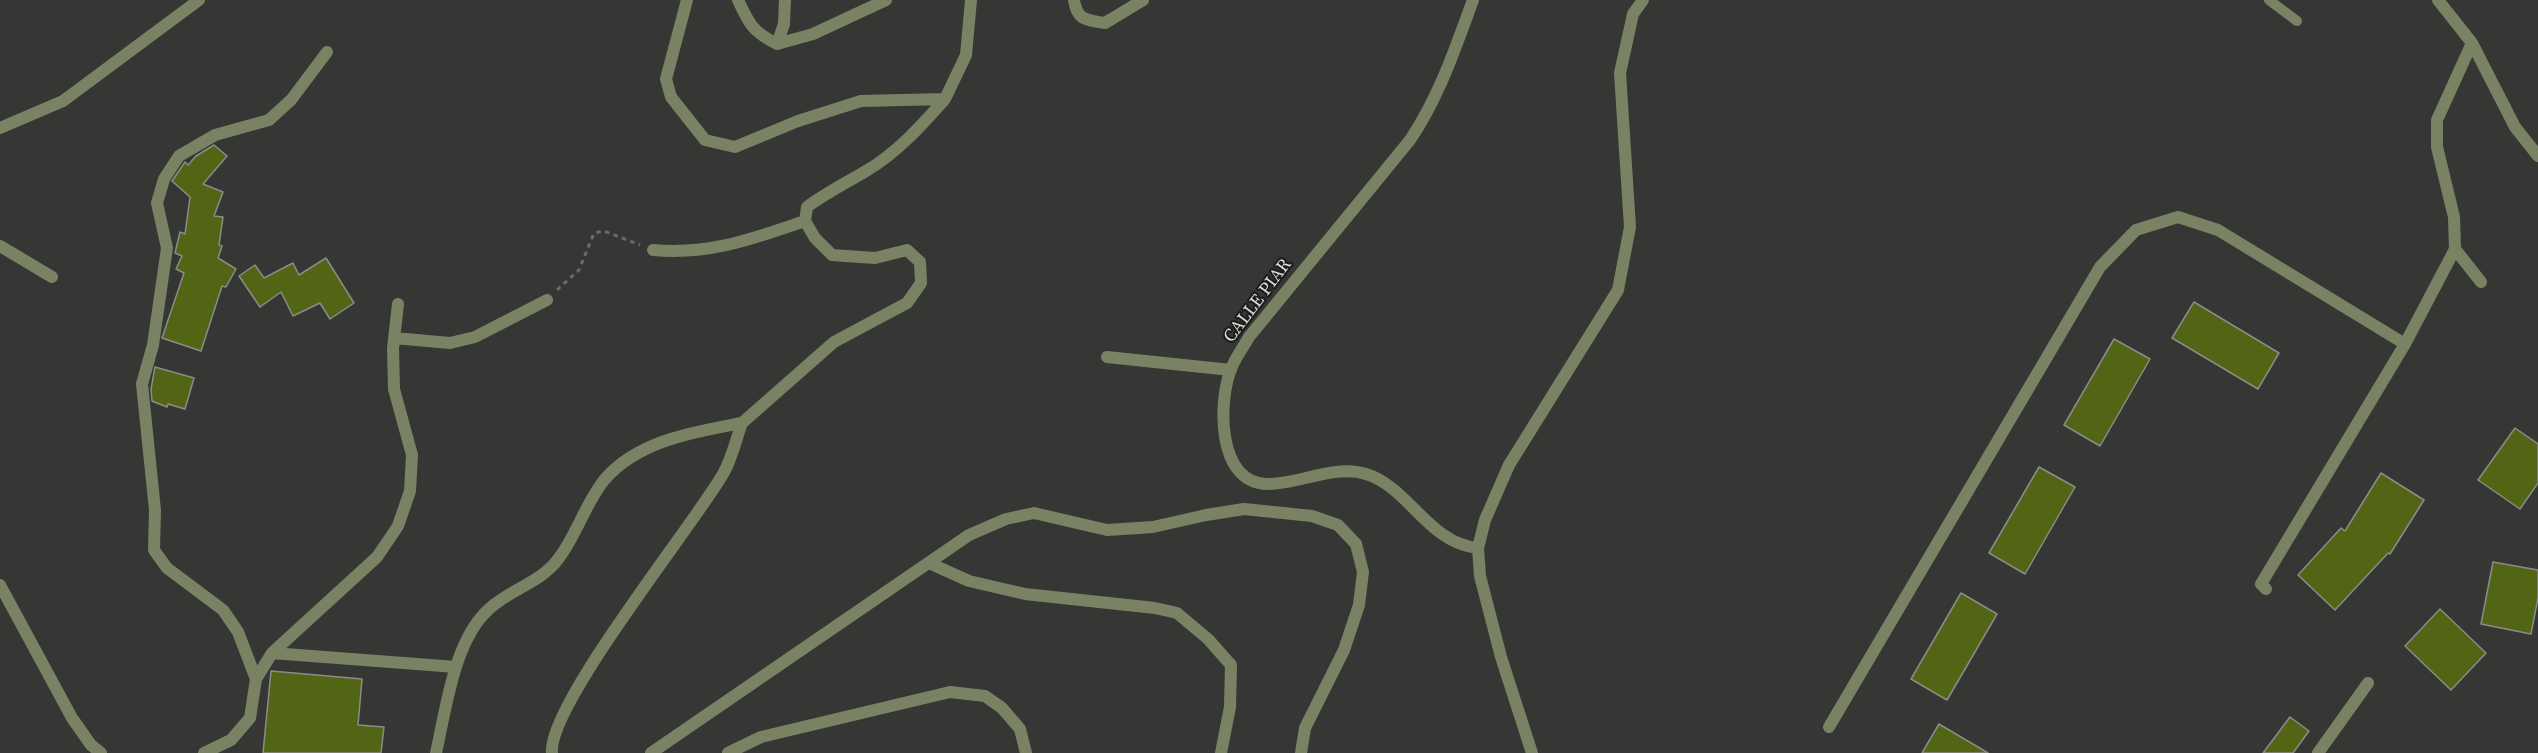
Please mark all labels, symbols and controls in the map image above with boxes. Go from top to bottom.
street label: CALLE PIAR [1219,255,1297,347]

